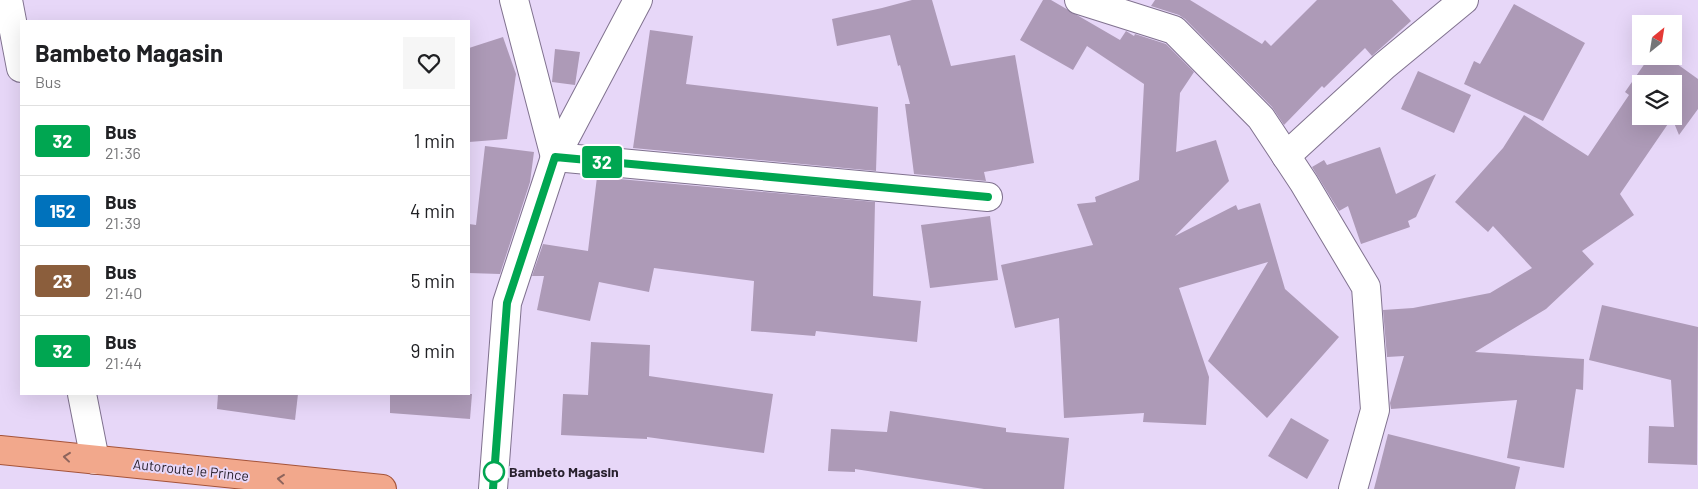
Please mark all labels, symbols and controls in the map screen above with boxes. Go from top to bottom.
north arrow [1632,15,1682,65]
map controls [1632,15,1682,125]
button: heart [403,37,455,89]
text: Bambeto Magasin [35,38,223,67]
text: Bus [35,72,61,91]
button: layers [1632,75,1682,125]
text: Bus [105,120,137,143]
text: 1 min [414,129,455,152]
text: 32 [53,130,72,152]
text: 21:36 [105,143,141,162]
line badge: 32 [580,146,624,178]
text: 32 [592,151,612,173]
text: Bus [105,190,137,213]
text: 4 min [410,199,455,222]
text: 152 [49,200,76,222]
text: 21:39 [105,213,141,232]
text: Bus [105,260,137,283]
text: 5 min [411,269,455,292]
text: 23 [53,270,72,292]
text: 21:40 [105,283,142,302]
text: Bus [105,330,137,353]
text: 9 min [411,339,455,362]
text: 32 [53,340,72,362]
text: 21:44 [105,353,142,372]
one-way arrow [63,452,71,463]
street label: Autoroute le Prince [132,455,250,484]
marker: Bambeto Magasin [483,461,505,483]
place label: Bambeto Magasin [509,463,619,480]
one-way arrow [277,474,285,485]

